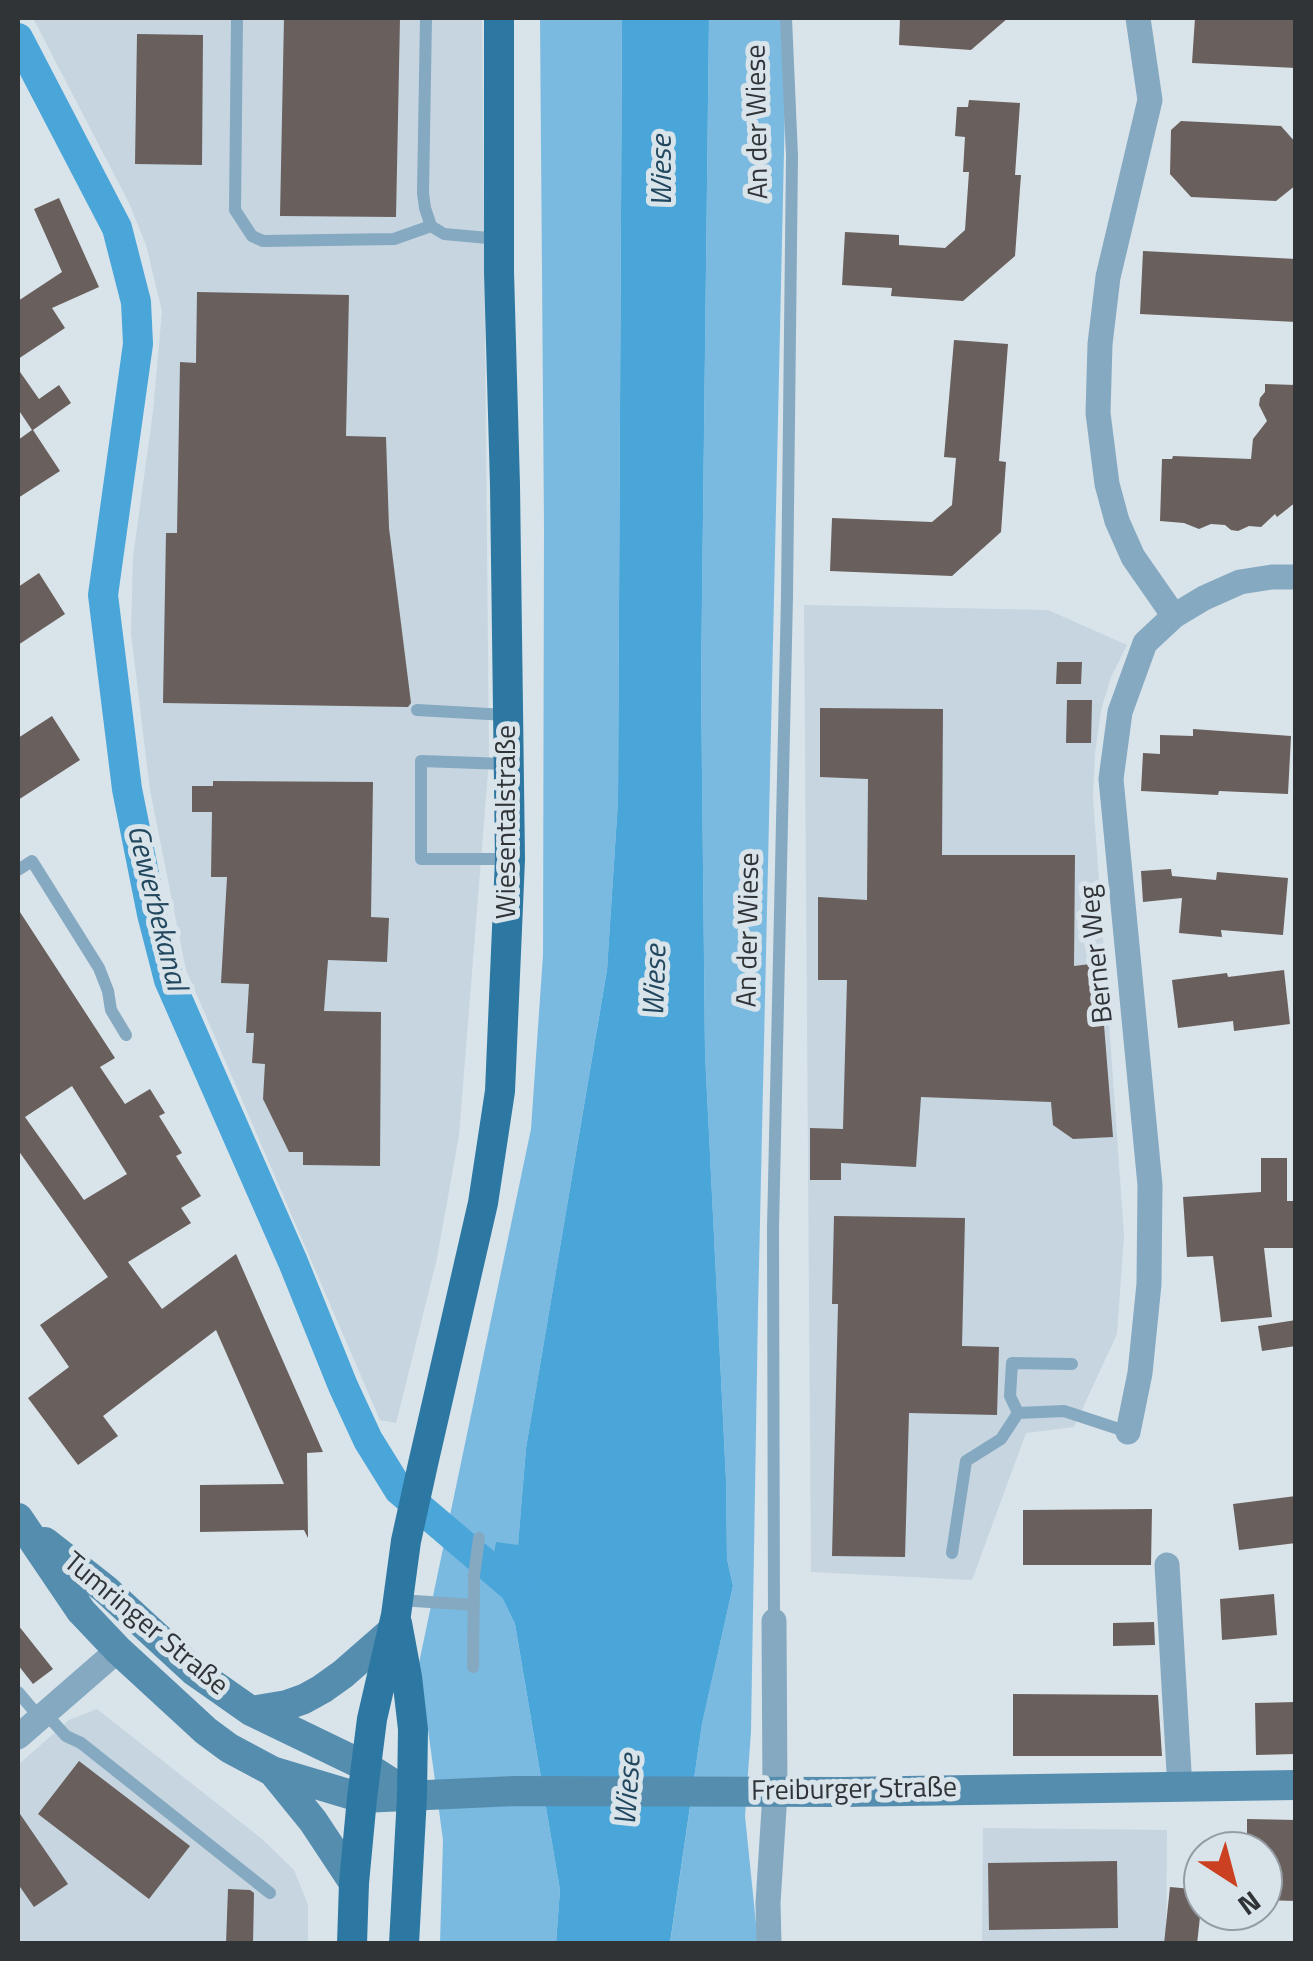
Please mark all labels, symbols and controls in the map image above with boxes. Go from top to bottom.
street label: An der Wiese [741,44,777,200]
water label: Wiese [646,135,682,207]
street label: Wiesentalstraße [491,725,525,919]
water label: Gewerbekanal [117,822,193,994]
street label: An der Wiese [732,852,768,1008]
street label: Berner Weg [1074,883,1122,1025]
water label: Wiese [638,945,676,1017]
street label: Tumringer Straße [56,1546,234,1704]
water label: Wiese [610,1753,650,1827]
street label: Freiburger Straße [751,1772,957,1810]
north arrow [1183,1831,1283,1931]
text: N [1229,1881,1270,1927]

